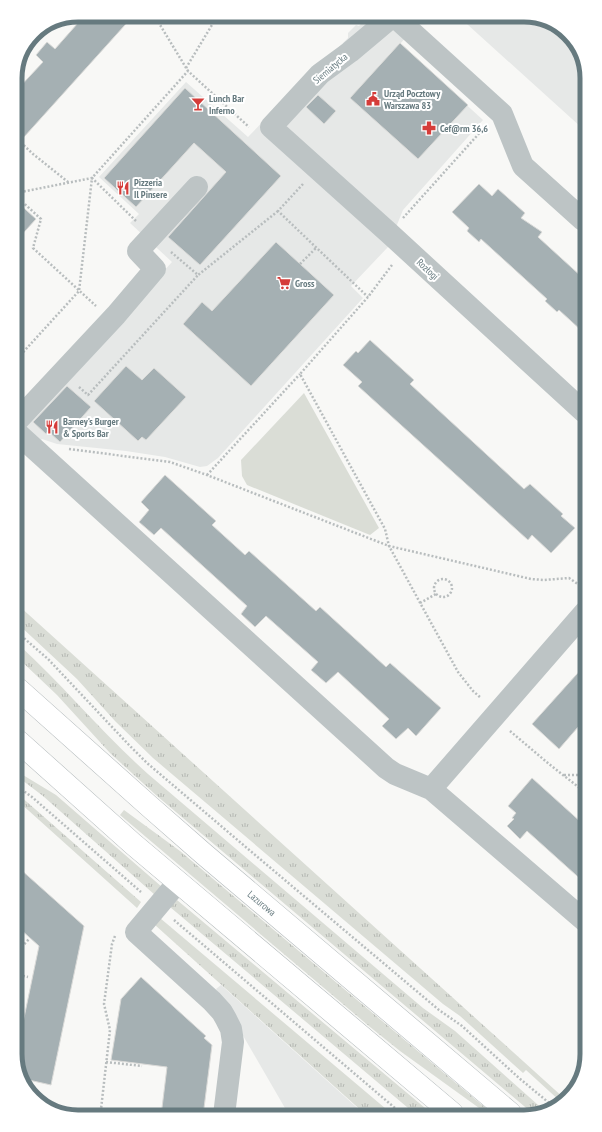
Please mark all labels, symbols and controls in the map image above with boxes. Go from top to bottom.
street label: Siemiatycka [310,50,350,87]
place label: Urząd Pocztowy Warszawa 83 [383,87,441,112]
public building icon: Urząd Pocztowy Warszawa 83 [365,91,381,107]
place label: Lunch Bar Inferno [209,92,244,117]
bar icon: Lunch Bar Inferno [190,96,206,112]
pharmacy icon: Cef@rm 36,6 [421,120,437,136]
place label: Cef@rm 36,6 [440,122,488,135]
place label: Pizzeria Il Pinsere [134,176,167,201]
restaurant icon: Pizzeria Il Pinsere [115,180,131,196]
street label: Rozłogi [414,256,441,283]
supermarket icon: Gross [276,275,292,291]
place label: Gross [295,277,315,290]
place label: Barney's Burger & Sports Bar [63,415,119,440]
restaurant icon: Barney's Burger & Sports Bar [44,419,60,435]
street label: Lazurowa [245,888,278,919]

